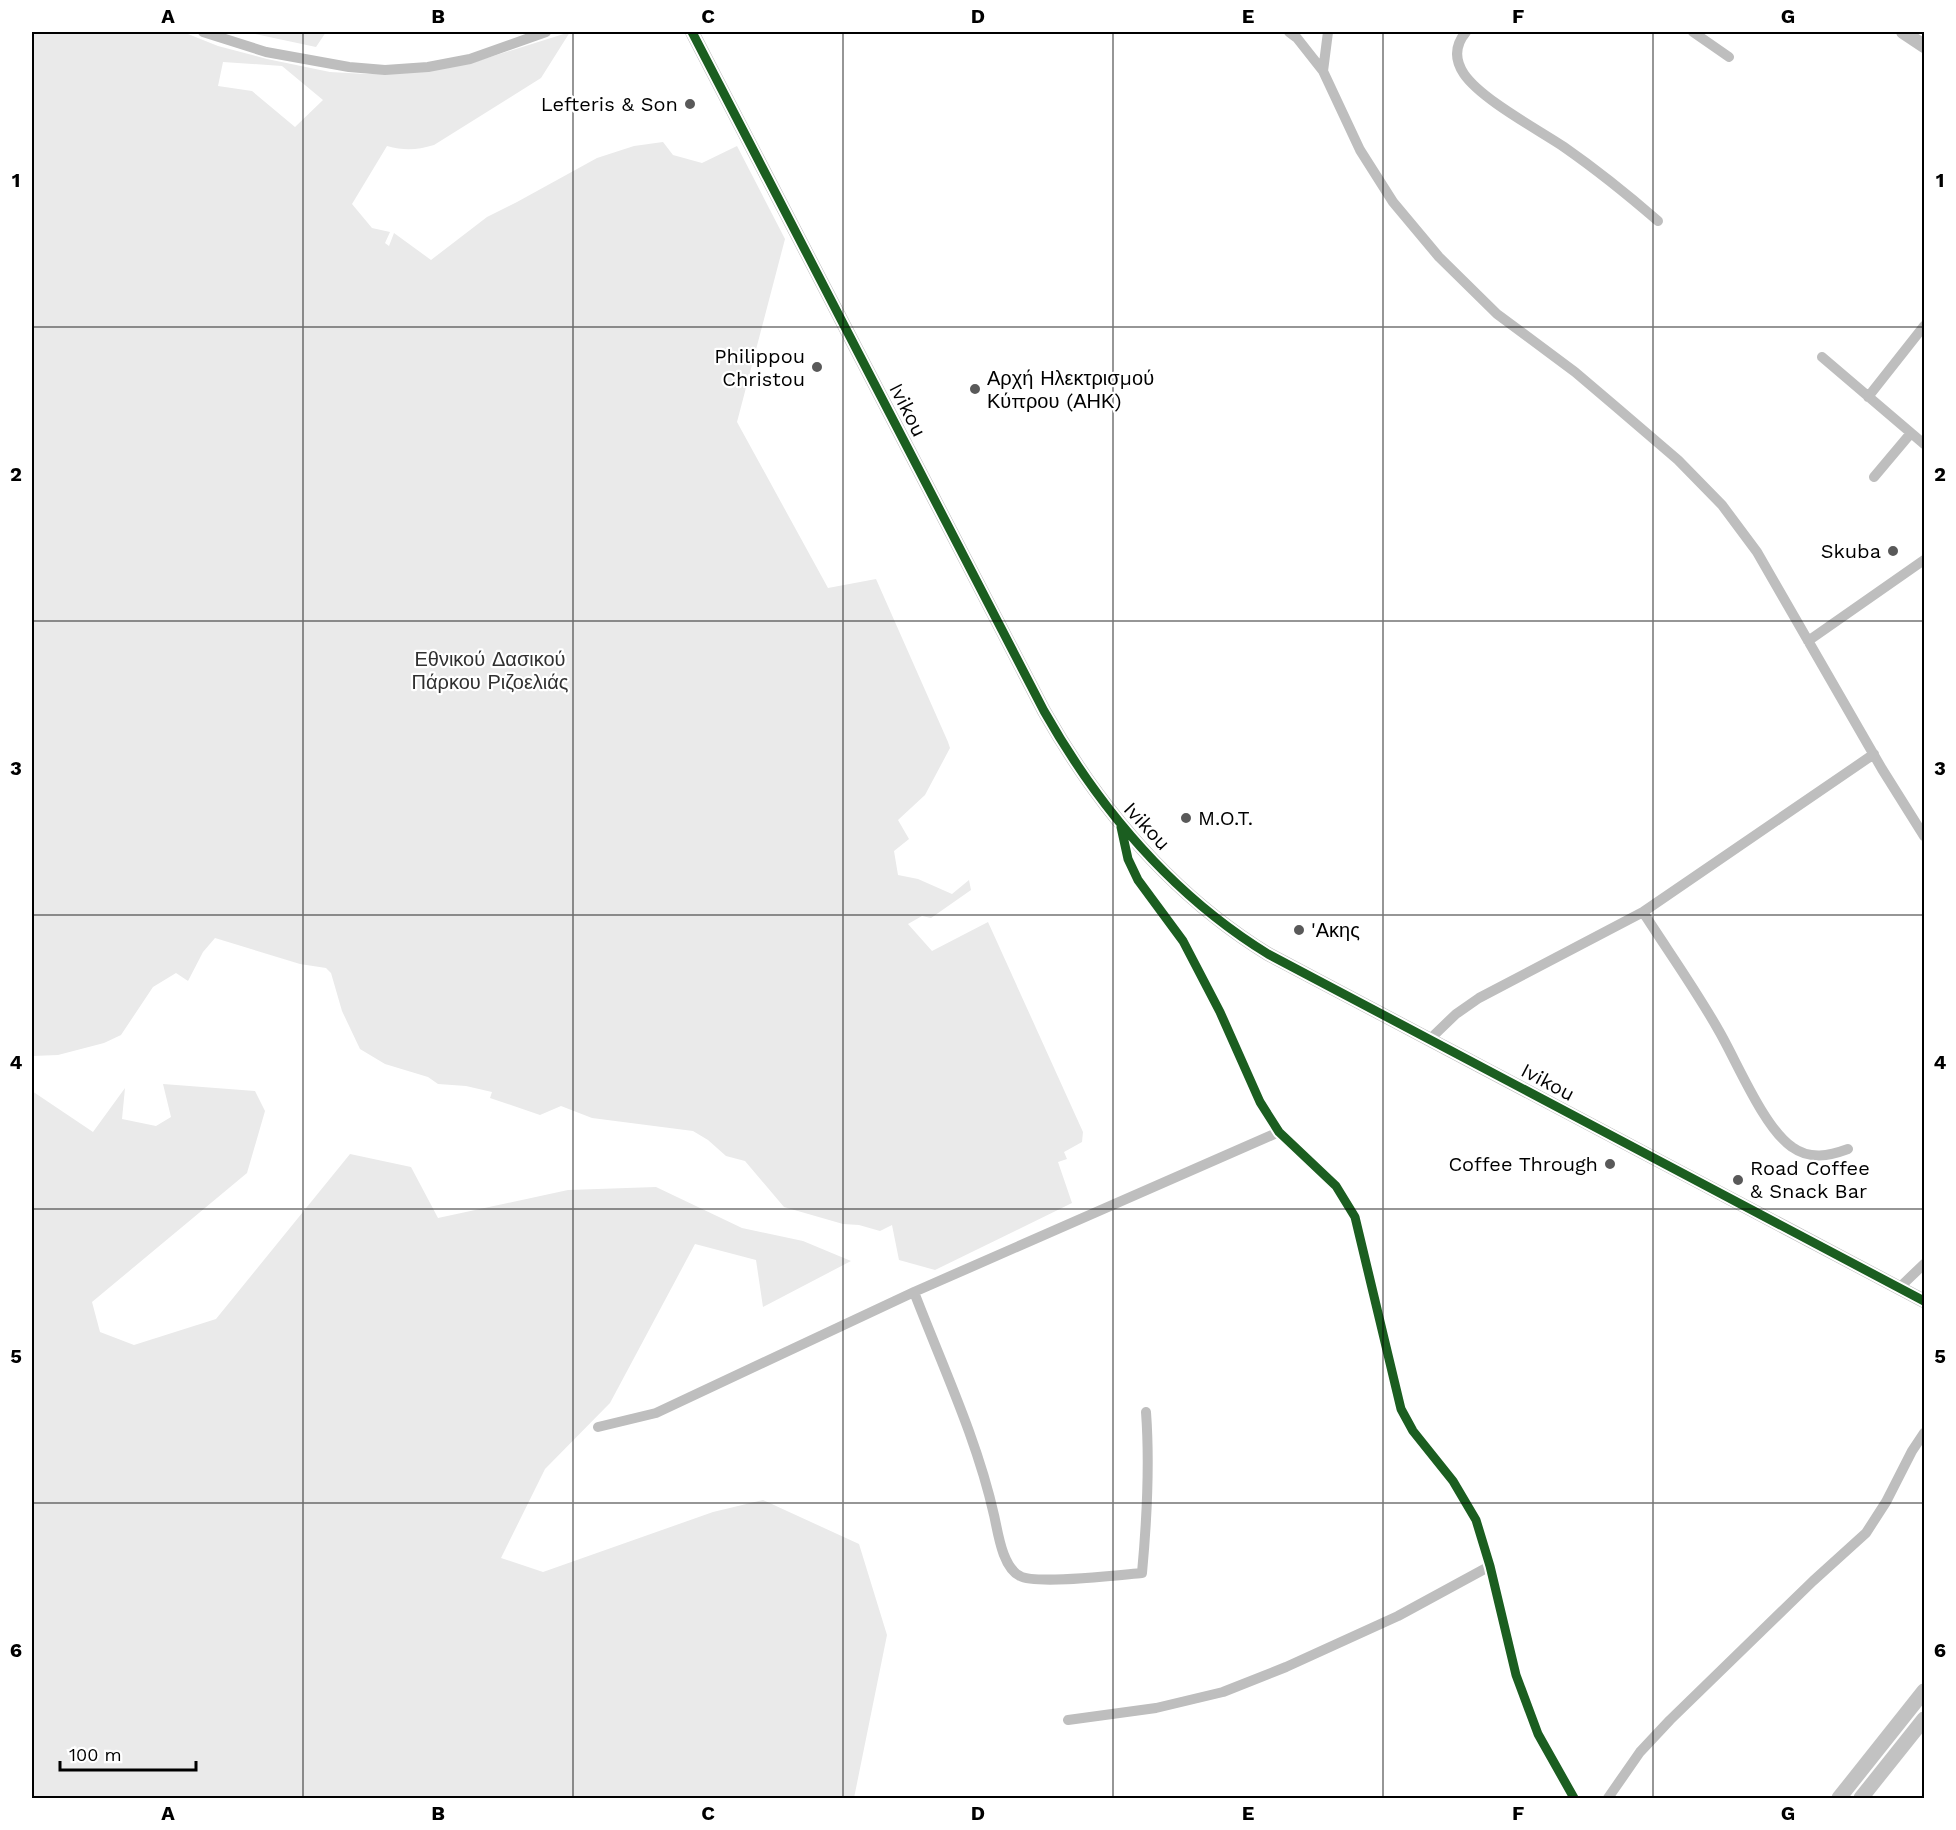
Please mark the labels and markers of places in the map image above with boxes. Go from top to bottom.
place label: Lefteris & Son [541,92,678,116]
marker: Lefteris & Son [683,97,697,111]
place label: Philippou Christou [714,344,805,391]
marker: Philippou Christou [810,360,824,374]
place label: Αρχή Ηλεκτρισμού Κύπρου (ΑΗΚ) [987,366,1154,413]
marker: Αρχή Ηλεκτρισμού Κύπρου (ΑΗΚ) [968,382,982,396]
place label: Skuba [1821,539,1881,563]
marker: Skuba [1886,544,1900,558]
place label: M.O.T. [1198,806,1253,830]
marker: M.O.T. [1179,811,1193,825]
place label: 'Ακης [1311,918,1360,942]
marker: 'Ακης [1292,923,1306,937]
place label: Coffee Through [1448,1152,1598,1176]
place label: Road Coffee & Snack Bar [1750,1156,1870,1203]
marker: Coffee Through [1603,1157,1617,1171]
marker: Road Coffee & Snack Bar [1731,1173,1745,1187]

